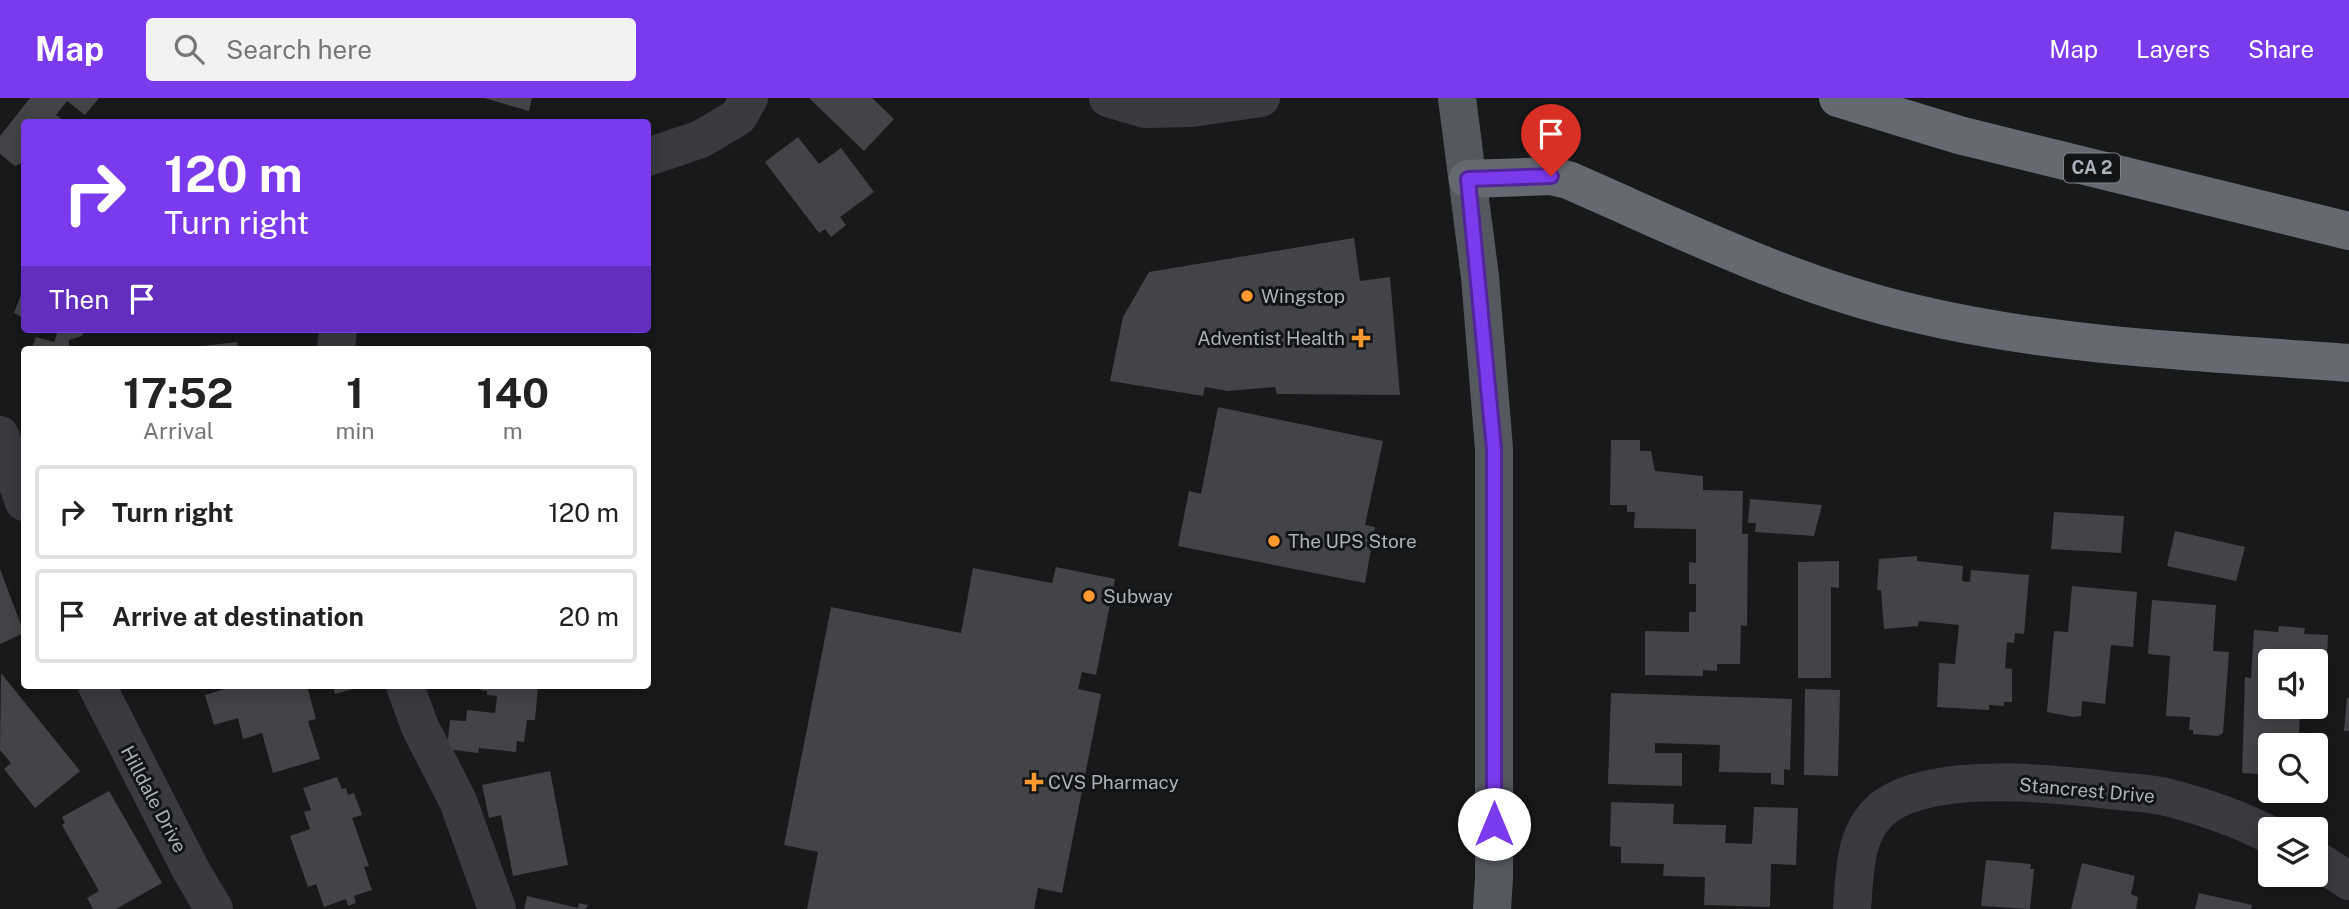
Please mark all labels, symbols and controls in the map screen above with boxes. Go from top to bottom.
search box [146,18,636,81]
text: Map [35,30,104,68]
icon: search [170,30,208,68]
text: Search here [226,34,372,65]
text: Map [2049,35,2098,63]
text: Layers [2136,35,2210,63]
text: Share [2248,35,2314,63]
pin [1521,104,1581,176]
icon: arrive [1532,115,1570,153]
text: 120 m [164,145,303,203]
icon: right [49,147,140,238]
road number: CA 2 [2064,154,2120,182]
text: Turn right [164,204,309,241]
icon: arrive [123,280,161,318]
text: Then [49,284,109,315]
place label: Wingstop [1261,285,1345,307]
marker: Wingstop [1239,288,1255,304]
place label: Adventist Health [1197,327,1345,349]
marker: Adventist Health [1351,328,1371,348]
text: 17:52 [123,368,234,417]
text: 1 [346,368,364,417]
text: 140 [476,368,549,417]
text: Arrival [143,417,214,444]
text: min [335,417,375,444]
text: m [503,417,523,444]
icon: right [53,493,91,531]
text: Turn right [112,497,234,528]
text: 120 m [548,497,619,528]
place label: The UPS Store [1288,530,1417,552]
marker: The UPS Store [1266,533,1282,549]
place label: Subway [1103,585,1173,607]
marker: Subway [1081,588,1097,604]
icon: arrive [53,597,91,635]
text: Arrive at destination [112,601,364,632]
text: 20 m [559,601,619,632]
map controls [2258,649,2328,887]
button: sound [2258,649,2328,719]
button: search [2258,733,2328,803]
street label: Hilldale Drive [117,742,191,856]
place label: CVS Pharmacy [1048,771,1179,793]
street label: Stancrest Drive [2018,773,2156,807]
marker: CVS Pharmacy [1026,774,1042,790]
position arrow [1457,787,1531,861]
button: layers [2258,817,2328,887]

